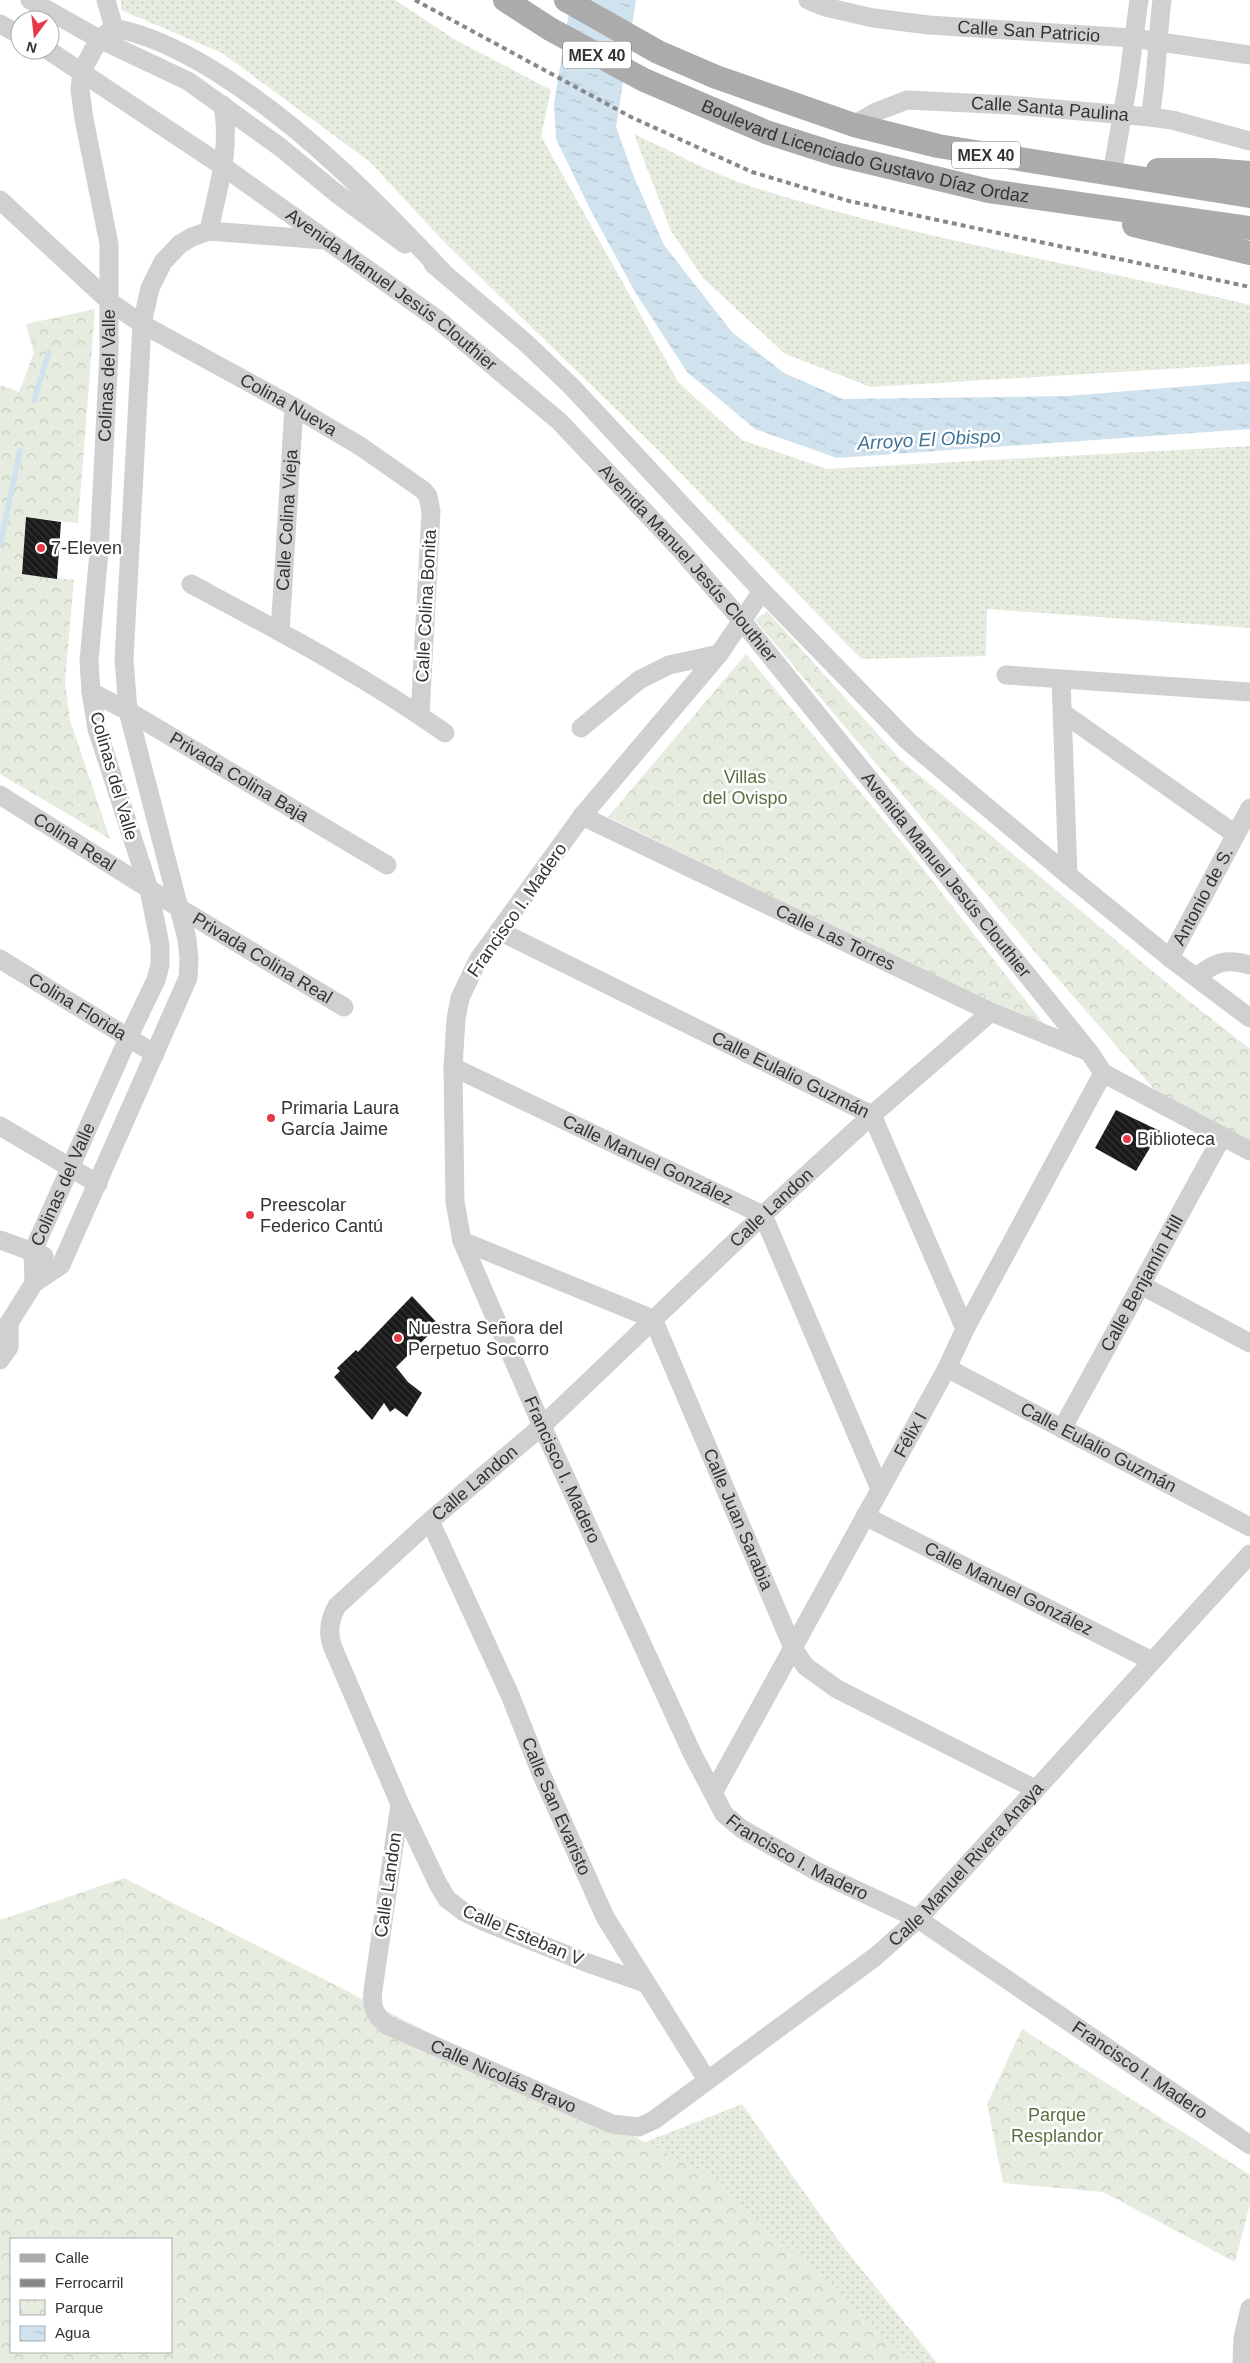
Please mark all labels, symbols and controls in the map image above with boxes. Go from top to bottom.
north arrow [10,10,60,60]
street label: Calle San Patricio [957,17,1101,46]
text: N [25,39,39,57]
road number: MEX 40 [563,42,631,68]
street label: Calle Santa Paulina [971,93,1131,125]
street label: Boulevard Licenciado Gustavo Díaz Ordaz [698,96,1030,207]
road number: MEX 40 [952,142,1020,168]
street label: Avenida Manuel Jesús Clouthier [282,205,501,375]
street label: Colinas del Valle [94,309,119,443]
street label: Colina Nueva [236,369,341,441]
water label: Arroyo El Obispo [856,425,1001,454]
street label: Calle Colina Vieja [273,448,301,592]
street label: Avenida Manuel Jesús Clouthier [595,460,781,666]
street label: Calle Colina Bonita [412,528,440,683]
place label: 7-Eleven [51,538,122,558]
marker: 7-Eleven [35,542,47,554]
street label: Colinas del Valle [86,709,142,843]
street label: Privada Colina Baja [166,728,313,827]
park label: Villas del Ovispo [702,767,788,808]
street label: Avenida Manuel Jesús Clouthier [858,768,1035,981]
street label: Colina Real [30,809,119,875]
street label: Francisco I. Madero [463,839,571,981]
street label: Antonio de S. [1169,844,1237,949]
street label: Calle Las Torres [773,900,898,975]
street label: Privada Colina Real [189,908,336,1008]
street label: Colina Florida [25,969,131,1045]
street label: Calle Eulalio Guzmán [708,1028,873,1122]
place label: Primaria Laura García Jaime [281,1098,400,1139]
street label: Calle Manuel González [560,1111,736,1209]
marker: Primaria Laura García Jaime [265,1112,277,1124]
street label: Colinas del Valle [27,1120,99,1249]
place label: Biblioteca [1137,1129,1216,1149]
marker: Biblioteca [1121,1133,1133,1145]
street label: Calle Landon [726,1164,817,1251]
place label: Preescolar Federico Cantú [260,1195,383,1236]
marker: Preescolar Federico Cantú [244,1209,256,1221]
street label: Calle Benjamín Hill [1096,1212,1187,1355]
place label: Nuestra Señora del Perpetuo Socorro [408,1318,563,1359]
marker: Nuestra Señora del Perpetuo Socorro [392,1332,404,1344]
street label: Francisco I. Madero [520,1393,604,1546]
street label: Calle Eulalio Guzmán [1017,1398,1180,1497]
street label: Félix I [890,1409,931,1461]
street label: Calle Landon [428,1441,522,1525]
street label: Calle Juan Sarabia [699,1445,778,1594]
street label: Calle Manuel González [921,1538,1096,1640]
street label: Calle San Evaristo [518,1734,595,1878]
street label: Calle Manuel Rivera Anaya [884,1778,1048,1950]
street label: Francisco I. Madero [722,1810,872,1904]
street label: Calle Landon [371,1831,405,1939]
street label: Calle Esteban V [460,1901,586,1969]
street label: Francisco I. Madero [1068,2017,1211,2123]
street label: Calle Nicolás Bravo [427,2035,579,2117]
park label: Parque Resplandor [1011,2105,1103,2146]
legend [10,2238,172,2353]
text: Calle [55,2249,89,2266]
text: Ferrocarril [55,2274,123,2291]
text: Parque [55,2299,103,2316]
text: Agua [55,2324,91,2341]

